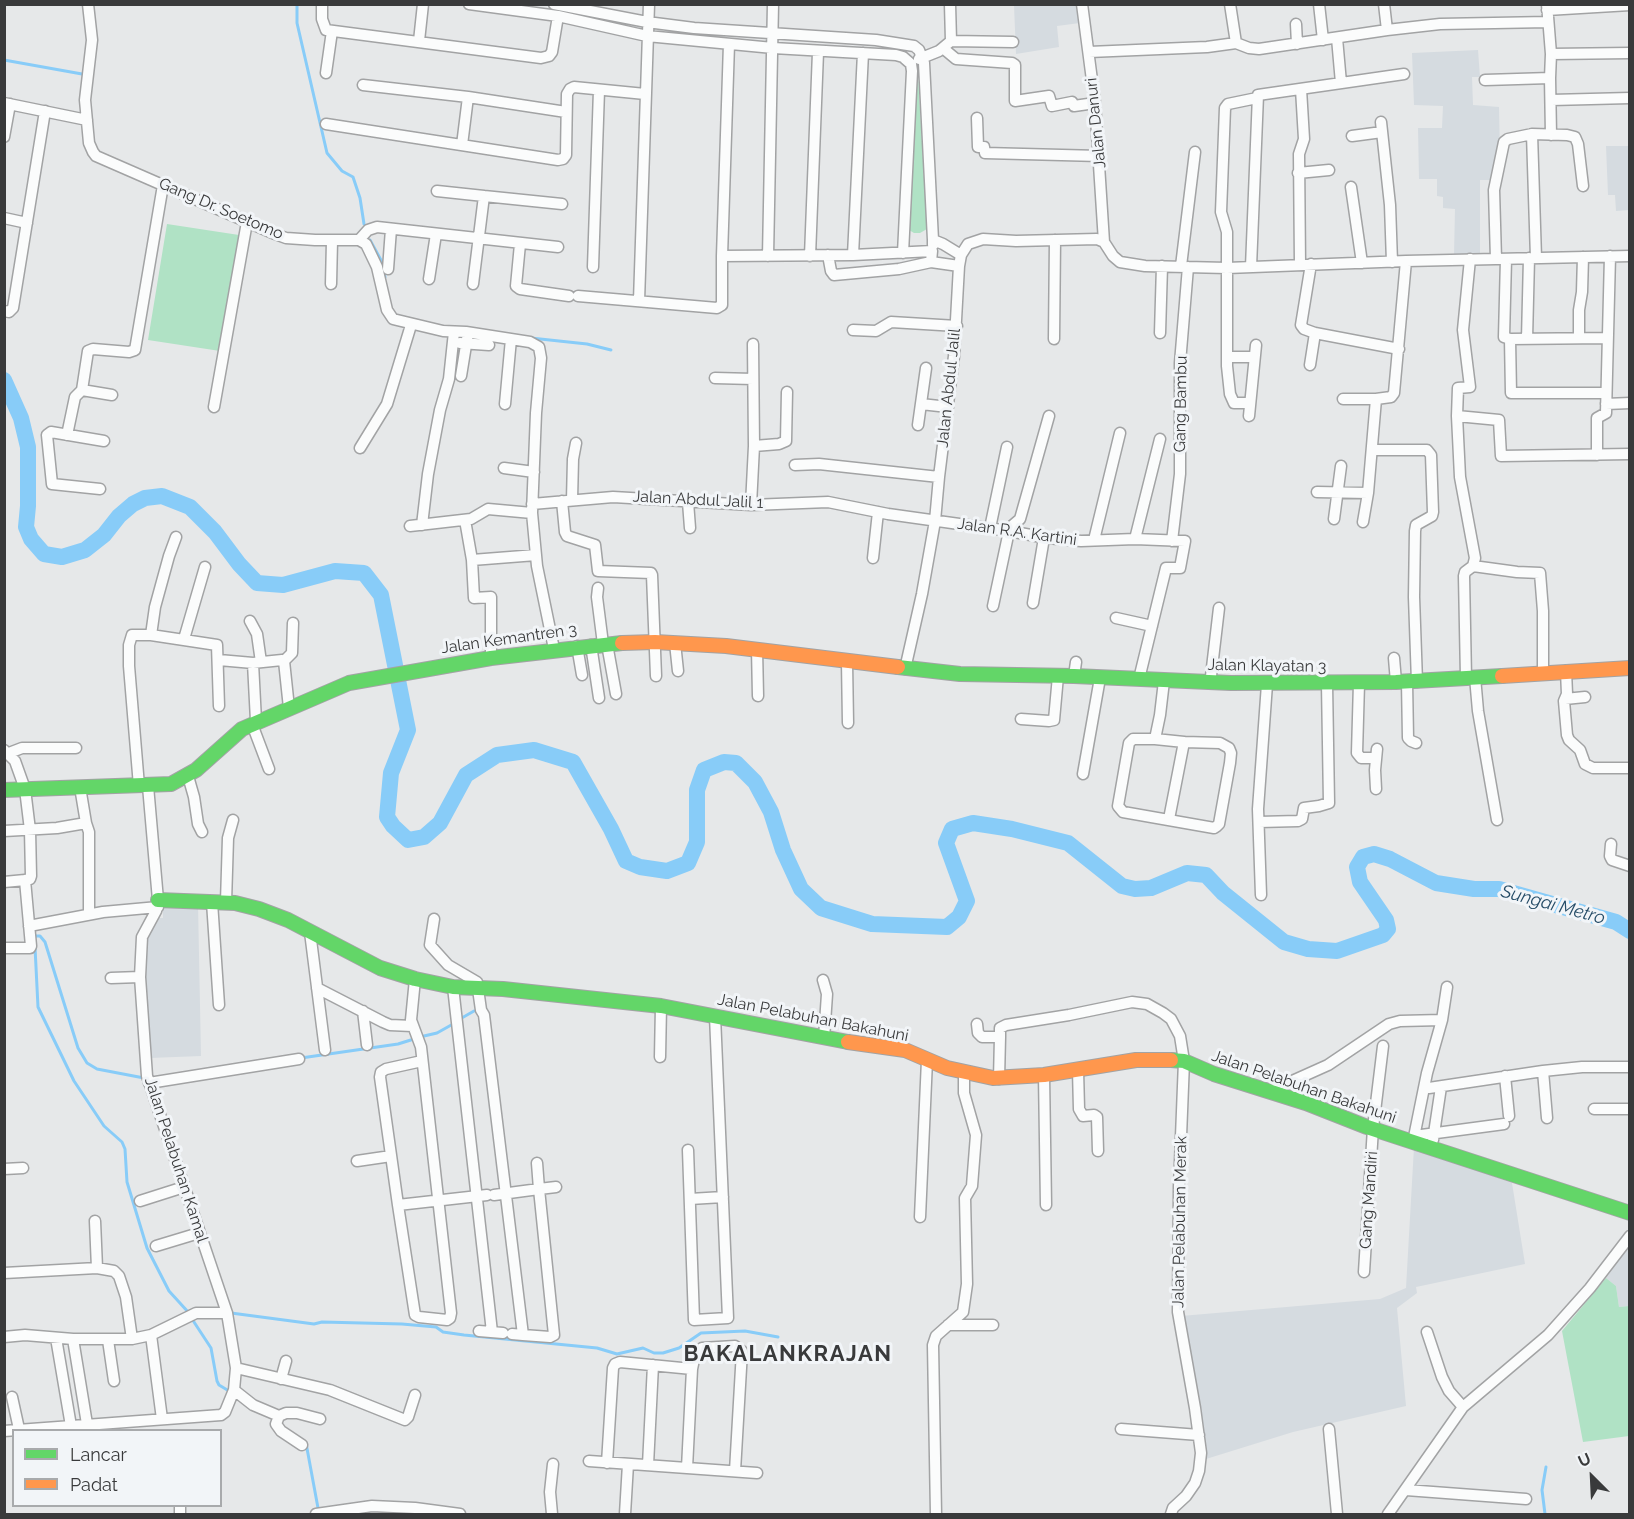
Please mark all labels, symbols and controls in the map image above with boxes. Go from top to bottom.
street label: Jalan Danuri [1082,77,1110,169]
street label: Gang Dr. Soetomo [156,174,286,244]
street label: Jalan Abdul Jalil [933,327,965,449]
street label: Gang Bambu [1171,355,1191,453]
street label: Jalan Abdul Jalil 1 [632,487,764,513]
street label: Jalan R.A. Kartini [956,514,1078,550]
street label: Jalan Kemantren 3 [440,620,578,658]
street label: Jalan Klayatan 3 [1207,655,1327,677]
water label: Sungai Metro [1499,881,1607,929]
street label: Jalan Pelabuhan Bakahuni [716,990,910,1046]
street label: Jalan Pelabuhan Bakahuni [1209,1046,1399,1128]
street label: Jalan Pelabuhan Kamal [140,1075,212,1245]
street label: Jalan Pelabuhan Merak [1169,1136,1191,1308]
street label: Gang Mandiri [1356,1150,1382,1250]
district label: BAKALANKRAJAN [684,1341,892,1367]
legend [12,1429,222,1507]
text: Lancar [70,1444,127,1465]
north arrow [1562,1447,1622,1507]
text: U [1575,1449,1594,1471]
text: Padat [70,1474,118,1495]

